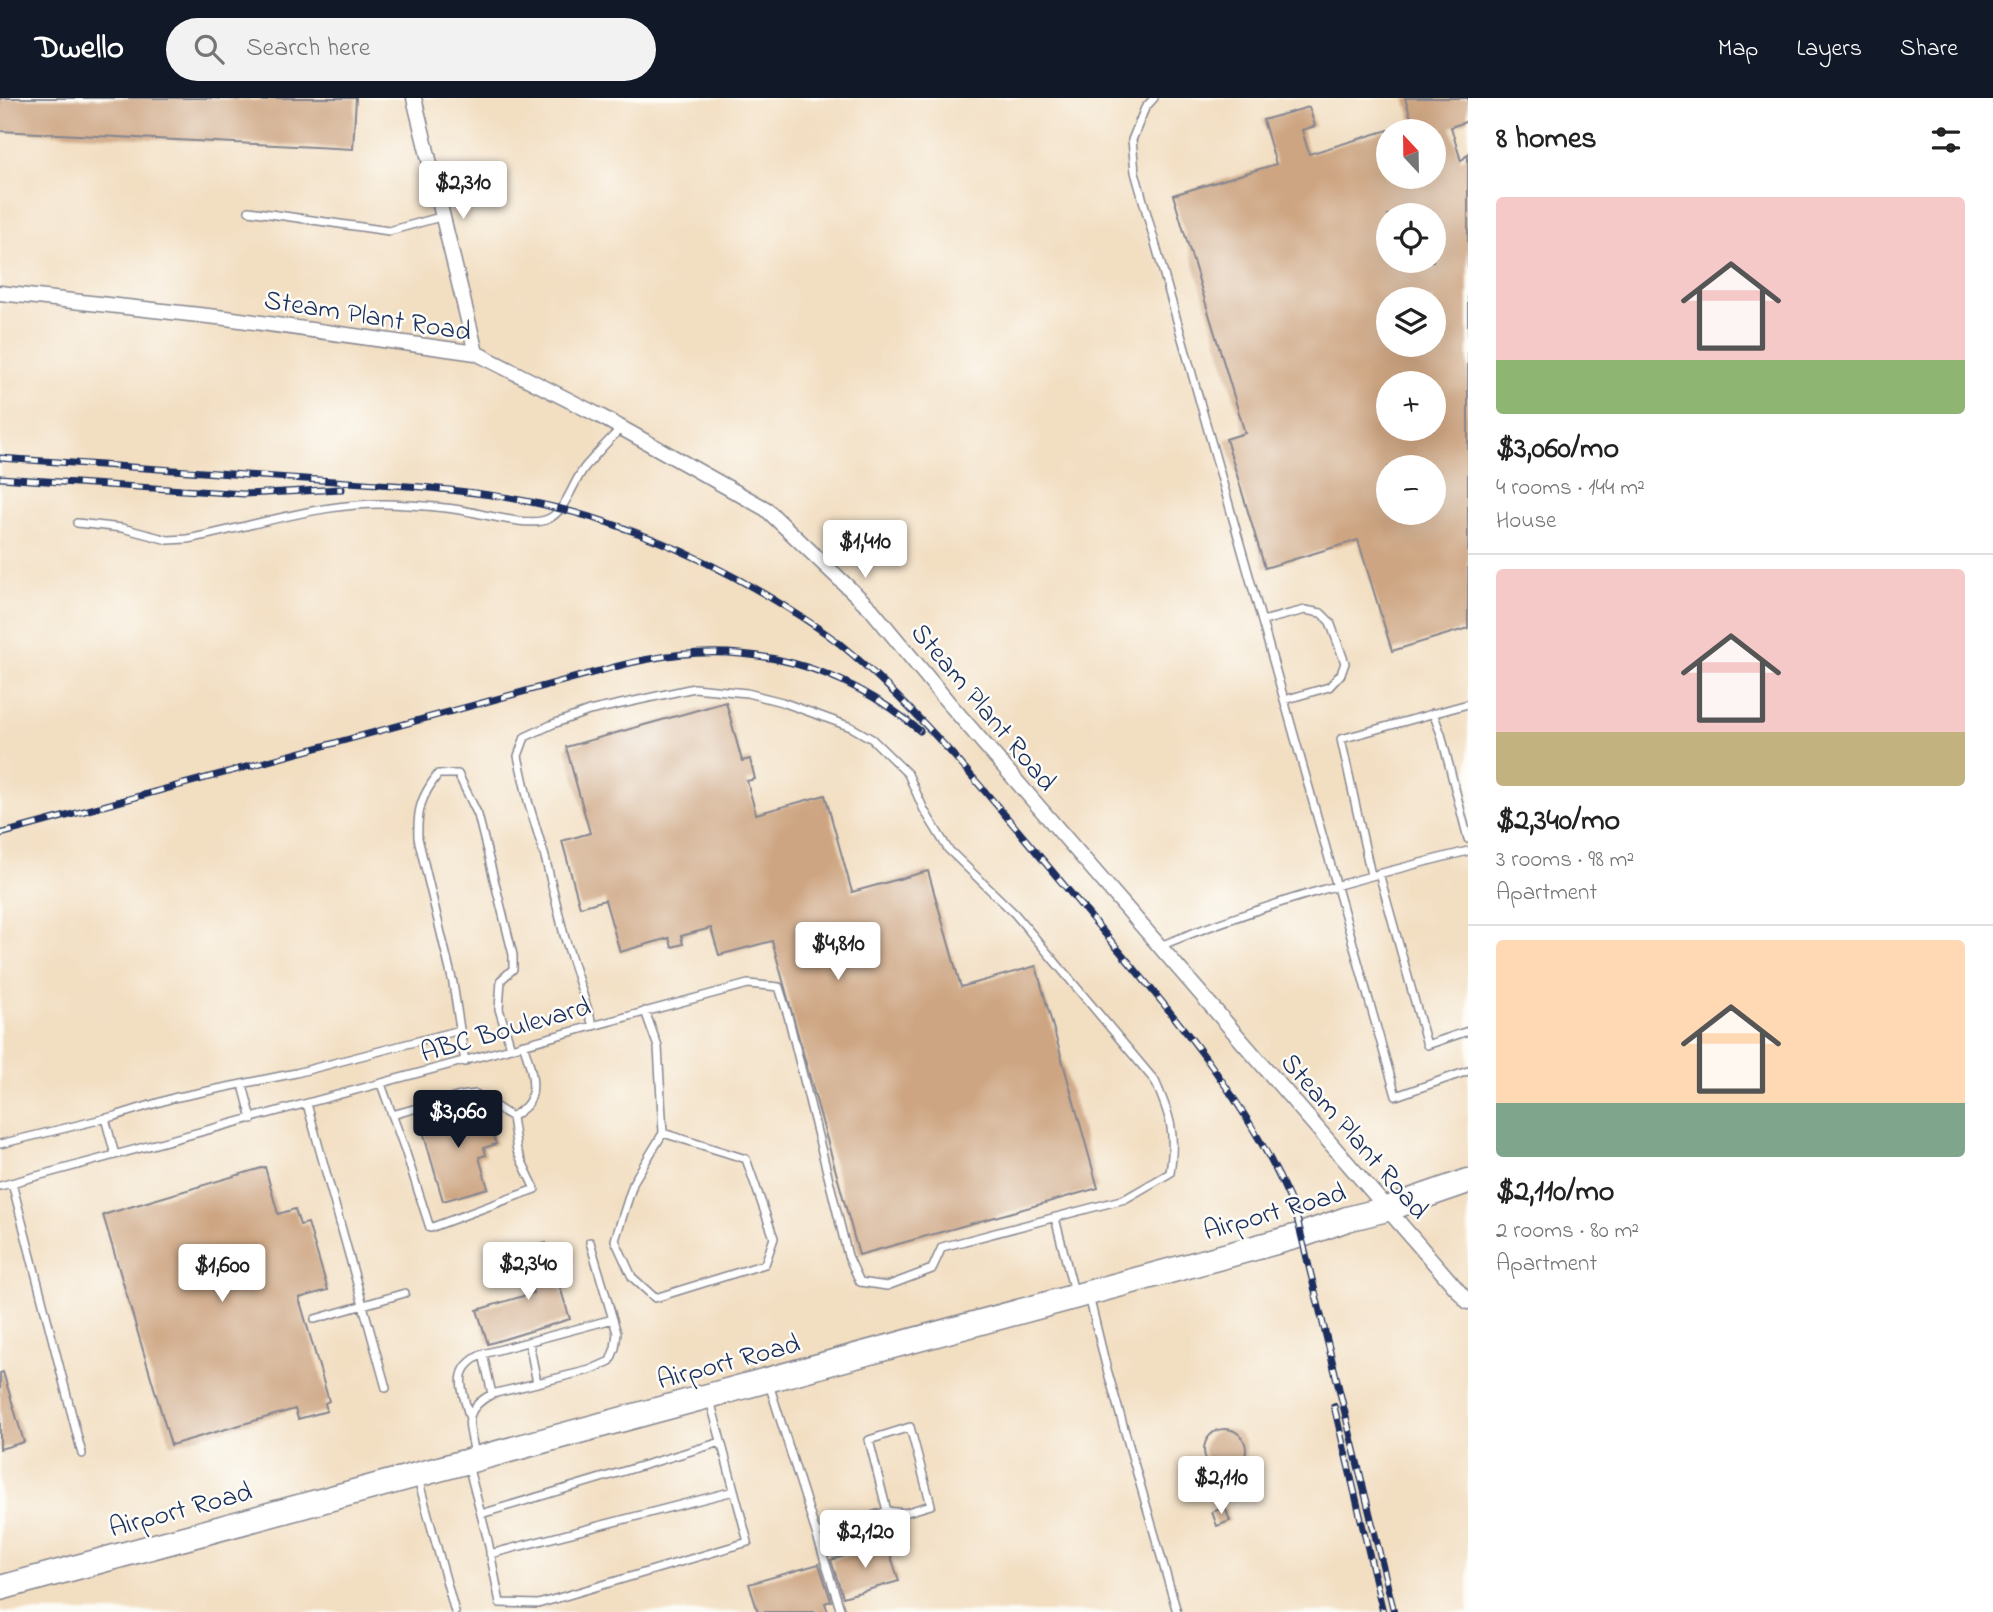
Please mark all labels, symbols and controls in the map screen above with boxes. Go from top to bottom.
search box [166,18,656,81]
text: Dwello [35,25,124,73]
icon: search [190,30,228,68]
text: Search here [246,30,370,68]
text: Map [1718,32,1758,67]
text: Layers [1796,32,1862,67]
text: Share [1900,32,1958,67]
text: 8 homes [1496,118,1597,162]
north arrow [1376,119,1446,189]
map controls [1376,119,1446,525]
icon: filters [1927,121,1965,159]
pin: $2,310 [406,162,520,221]
text: $2,310 [435,167,491,200]
button: locate [1376,203,1446,273]
icon: home [1668,243,1794,369]
street label: Steam Plant Road [261,281,474,354]
button: layers [1376,287,1446,357]
button: + [1376,371,1446,441]
text: $3,060/mo [1496,428,1619,472]
button: − [1376,455,1446,525]
text: 4 rooms · 144 m² [1496,472,1645,505]
text: House [1496,505,1556,538]
pin: $1,410 [808,520,922,580]
text: $1,410 [839,526,891,559]
street label: Steam Plant Road [899,615,1065,802]
icon: home [1668,615,1794,741]
text: $2,340/mo [1496,800,1620,844]
text: 3 rooms · 98 m² [1496,844,1634,877]
text: Apartment [1496,877,1597,910]
pin: $4,810 [781,922,895,982]
text: $4,810 [811,928,865,961]
icon: home [1668,986,1794,1112]
street label: ABC Boulevard [416,987,596,1075]
street label: Steam Plant Road [1269,1045,1438,1230]
pin: $3,060 [401,1090,515,1150]
text: $3,060 [429,1096,487,1129]
text: $2,110/mo [1496,1171,1614,1215]
street label: Airport Road [1199,1173,1351,1253]
text: 2 rooms · 80 m² [1496,1215,1639,1248]
pin: $2,340 [471,1242,585,1302]
pin: $1,600 [165,1244,279,1304]
text: $2,340 [499,1248,557,1281]
text: Apartment [1496,1248,1597,1281]
text: $1,600 [194,1250,250,1283]
street label: Airport Road [653,1325,805,1402]
pin: $2,110 [1164,1456,1278,1516]
text: $2,110 [1194,1462,1248,1495]
street label: Airport Road [105,1473,257,1550]
pin: $2,120 [808,1510,922,1570]
text: $2,120 [836,1516,894,1549]

